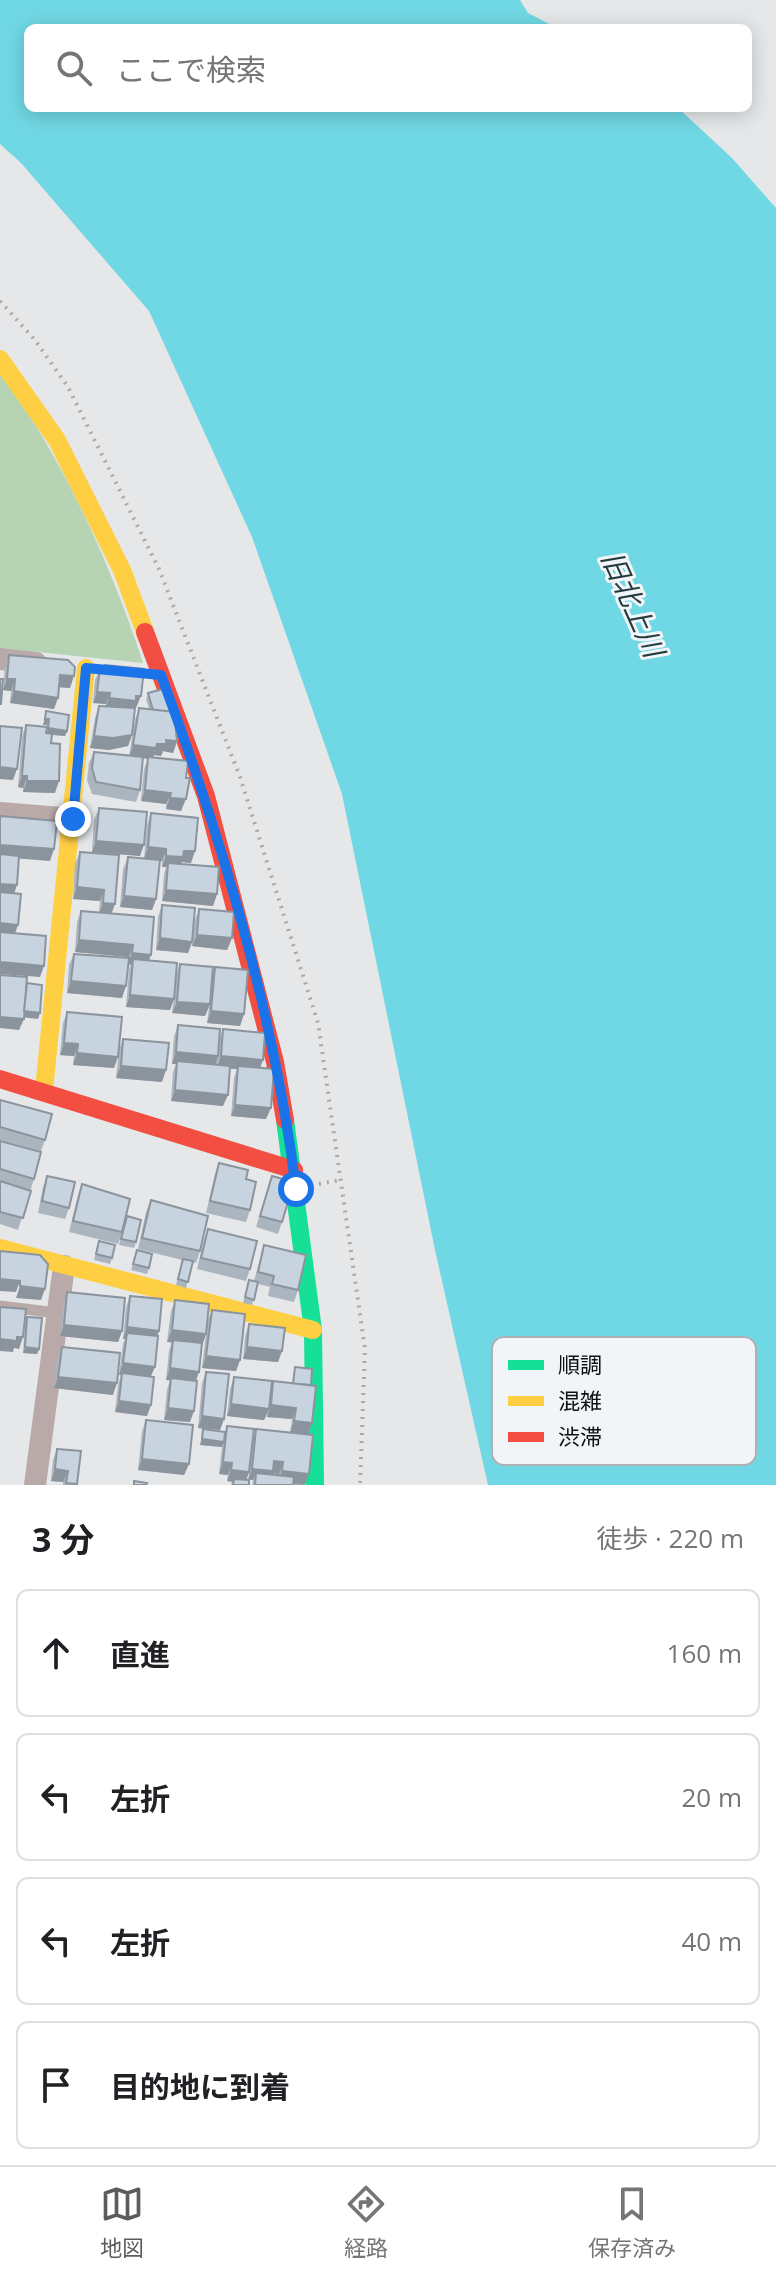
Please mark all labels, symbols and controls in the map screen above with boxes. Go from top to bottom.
search box [24,24,752,112]
icon: search [52,46,96,90]
text: ここで検索 [116,49,266,90]
water label: 旧北上川 [594,545,675,665]
route end [55,801,91,837]
route start [278,1171,314,1207]
legend [492,1337,756,1465]
text: 順調 [558,1349,602,1379]
text: 混雑 [558,1385,602,1415]
text: 渋滞 [558,1421,602,1451]
text: 3 分 [32,1516,94,1562]
text: 徒歩 · 220 m [596,1520,744,1556]
icon: ahead [34,1631,78,1675]
text: 直進 [110,1634,170,1675]
text: 160 m [667,1635,742,1671]
icon: left [34,1775,78,1819]
text: 左折 [110,1778,170,1819]
text: 20 m [681,1779,742,1815]
icon: left [34,1919,78,1963]
text: 左折 [110,1922,170,1963]
text: 40 m [681,1923,742,1959]
icon: arrive [34,2063,78,2107]
text: 目的地に到着 [110,2066,290,2107]
tab: 地図 [100,2182,144,2262]
tab: 経路 [344,2182,388,2262]
tab: 保存済み [588,2182,676,2262]

